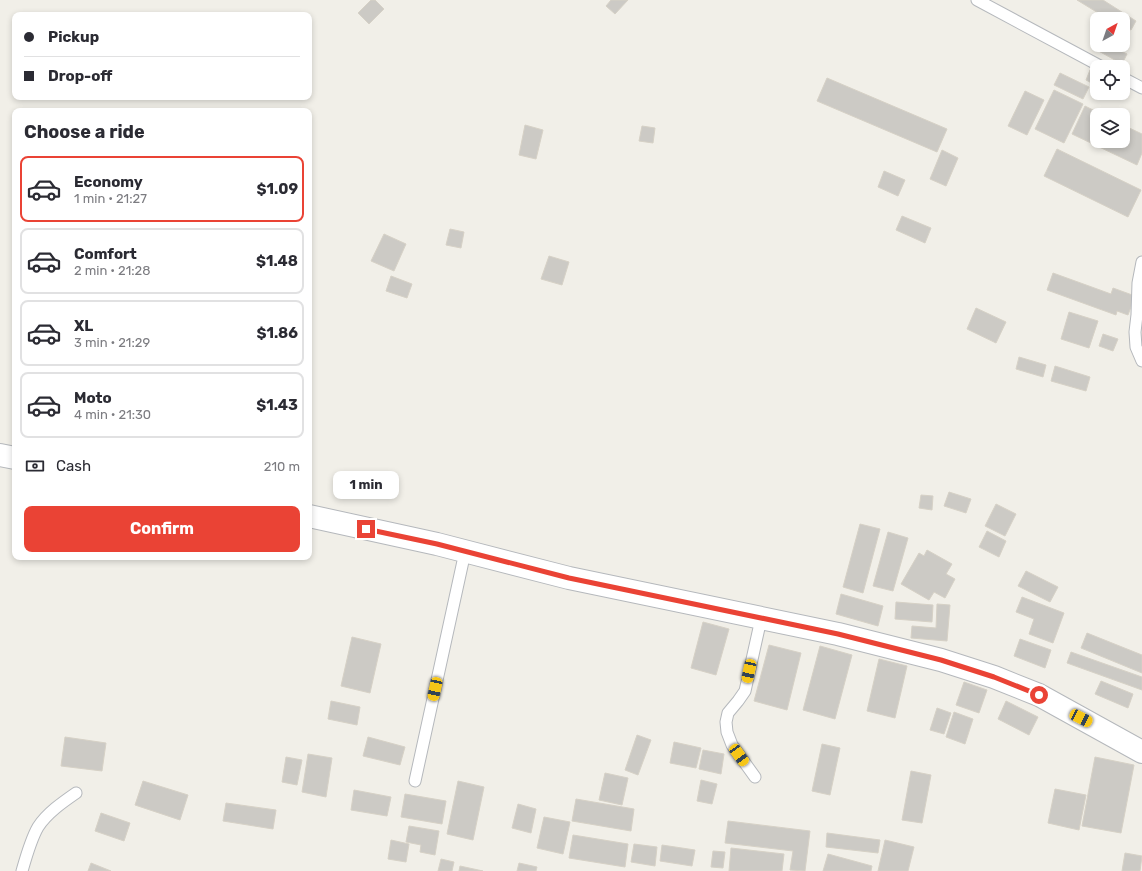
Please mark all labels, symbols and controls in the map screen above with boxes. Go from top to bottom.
north arrow [1090,12,1130,52]
map controls [1090,12,1130,148]
text: Pickup [48,28,99,46]
button: locate [1090,60,1130,100]
text: Drop-off [48,67,112,85]
button: layers [1090,108,1130,148]
text: Choose a ride [24,121,145,143]
icon: car [26,171,62,207]
text: Economy [74,173,143,191]
text: $1.09 [257,180,298,198]
text: 1 min · 21:27 [74,191,147,206]
icon: car [26,243,62,279]
text: Comfort [74,245,137,263]
text: $1.48 [256,252,298,270]
text: 2 min · 21:28 [74,263,150,278]
icon: car [26,315,62,351]
text: XL [74,317,93,335]
text: $1.86 [256,324,298,342]
text: 3 min · 21:29 [74,335,150,350]
icon: car [26,387,62,423]
text: Moto [74,389,112,407]
text: $1.43 [256,396,298,414]
text: 4 min · 21:30 [74,407,151,422]
icon: cash [24,455,46,477]
text: Cash [56,457,91,475]
text: 210 m [264,459,300,474]
callout: 1 min [333,471,399,499]
text: 1 min [349,477,383,492]
button: Confirm [24,506,300,552]
route end [357,520,375,538]
car [741,658,757,684]
car [427,676,443,702]
route start [1030,686,1048,704]
car [1068,707,1094,729]
car [727,742,751,768]

